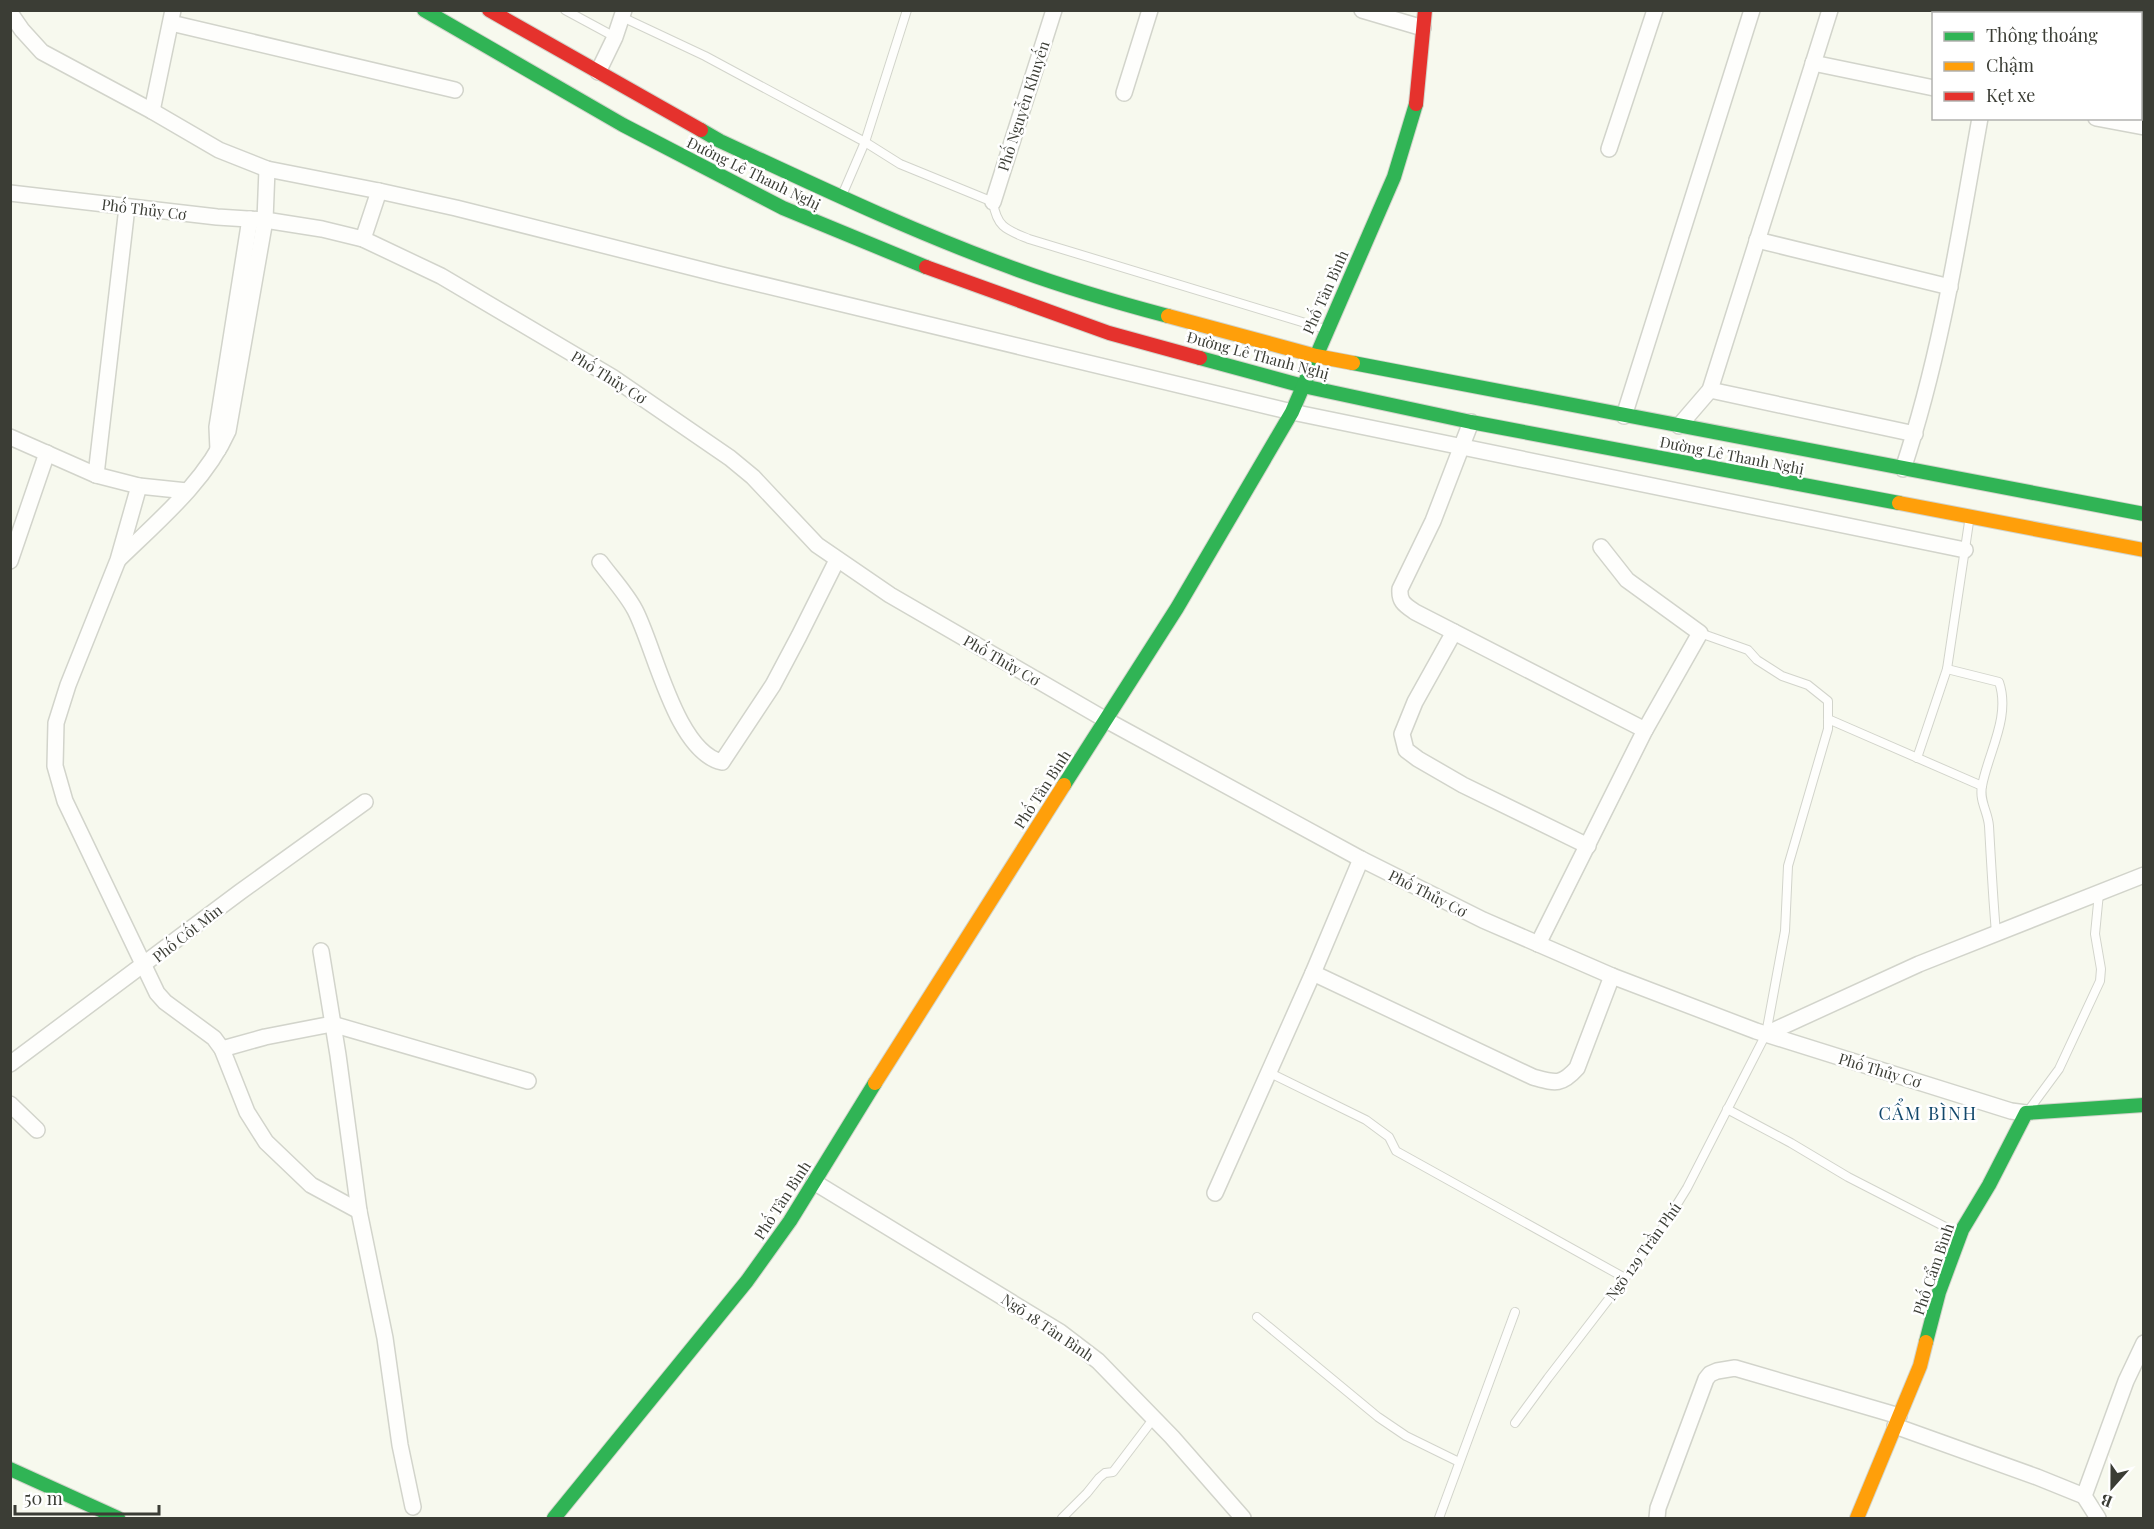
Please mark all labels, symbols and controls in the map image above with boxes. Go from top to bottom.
legend [1932,12,2142,120]
text: Thông thoáng [1986,23,2098,47]
street label: Phố Nguyễn Khuyến [992,38,1053,174]
text: Chậm [1986,53,2034,77]
text: Kẹt xe [1986,83,2035,107]
street label: Đường Lê Thanh Nghị [684,132,825,214]
street label: Phố Thủy Cơ [100,193,188,224]
street label: Phố Tân Bình [1297,246,1352,337]
street label: Đường Lê Thanh Nghị [1185,326,1332,384]
street label: Phố Thủy Cơ [568,345,651,408]
street label: Đường Lê Thanh Nghị [1658,431,1806,479]
street label: Phố Thủy Cơ [960,629,1044,690]
street label: Phố Tân Bình [1008,745,1075,832]
street label: Phố Thủy Cơ [1385,864,1471,921]
street label: Phố Cốt Mìn [147,899,226,966]
street label: Phố Thủy Cơ [1836,1047,1924,1092]
district label: CẨM BÌNH [1878,1098,1978,1125]
street label: Phố Tân Bình [748,1156,815,1243]
street label: Ngõ 129 Trần Phú [1601,1198,1685,1304]
street label: Phố Cẩm Bình [1907,1220,1958,1318]
street label: Ngõ 18 Tân Bình [998,1289,1098,1365]
north arrow [2082,1457,2142,1517]
scale bar [15,1478,159,1516]
text: 50 m [24,1486,63,1510]
text: B [2097,1490,2115,1513]

